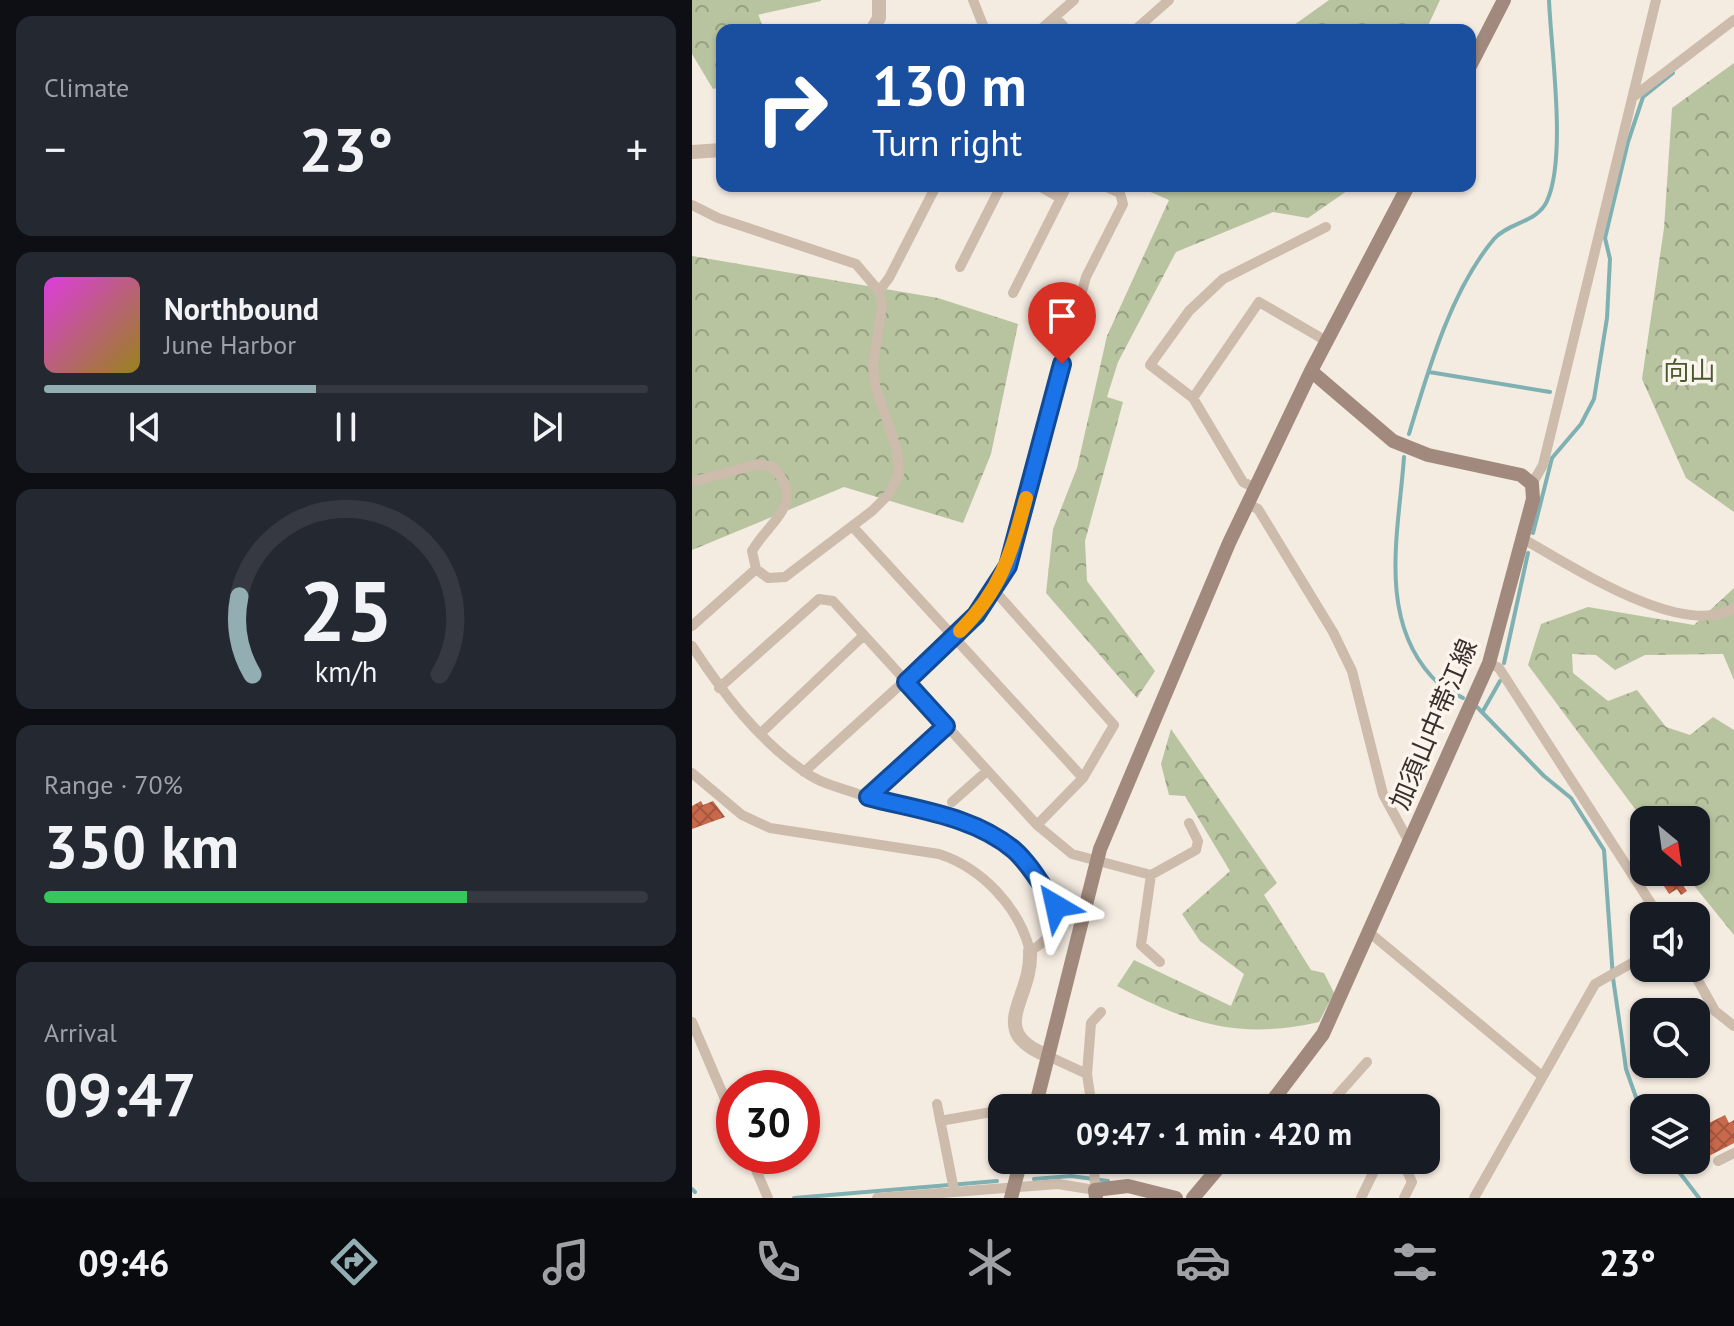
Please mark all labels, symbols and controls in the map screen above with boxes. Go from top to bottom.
text: 130 m [872,49,1027,121]
icon: right [740,56,844,160]
text: Climate [44,71,129,104]
text: 23° [299,110,393,188]
text: Turn right [872,119,1022,166]
text: − [44,120,66,177]
text: + [626,120,648,177]
pin [1028,282,1096,364]
text: Northbound [164,289,319,328]
icon: arrive [1040,294,1084,338]
text: June Harbor [164,328,296,361]
park label: 向山 [1663,354,1715,387]
icon: previous [123,405,167,449]
icon: pause [324,405,368,449]
icon: next [525,405,569,449]
text: 25 [299,556,393,664]
street label: 加須山中帯江線 [1382,634,1484,814]
text: km/h [315,653,377,690]
text: Range · 70% [44,768,183,801]
north arrow [1630,806,1710,886]
map controls [1630,806,1710,1174]
text: 350 km [44,807,239,885]
position arrow [1014,864,1098,948]
button: sound [1630,902,1710,982]
button: search [1630,998,1710,1078]
text: Arrival [44,1016,117,1049]
text: 09:47 [44,1055,196,1133]
speed limit sign: 30 [716,1070,820,1174]
button: layers [1630,1094,1710,1174]
text: 09:47 · 1 min · 420 m [1076,1114,1352,1153]
icon: directions [326,1234,382,1290]
icon: music [538,1234,594,1290]
icon: phone [750,1234,806,1290]
icon: climate [962,1234,1018,1290]
icon: car [1175,1234,1231,1290]
icon: filters [1387,1234,1443,1290]
text: 09:46 [78,1239,169,1286]
text: 23° [1599,1239,1656,1286]

